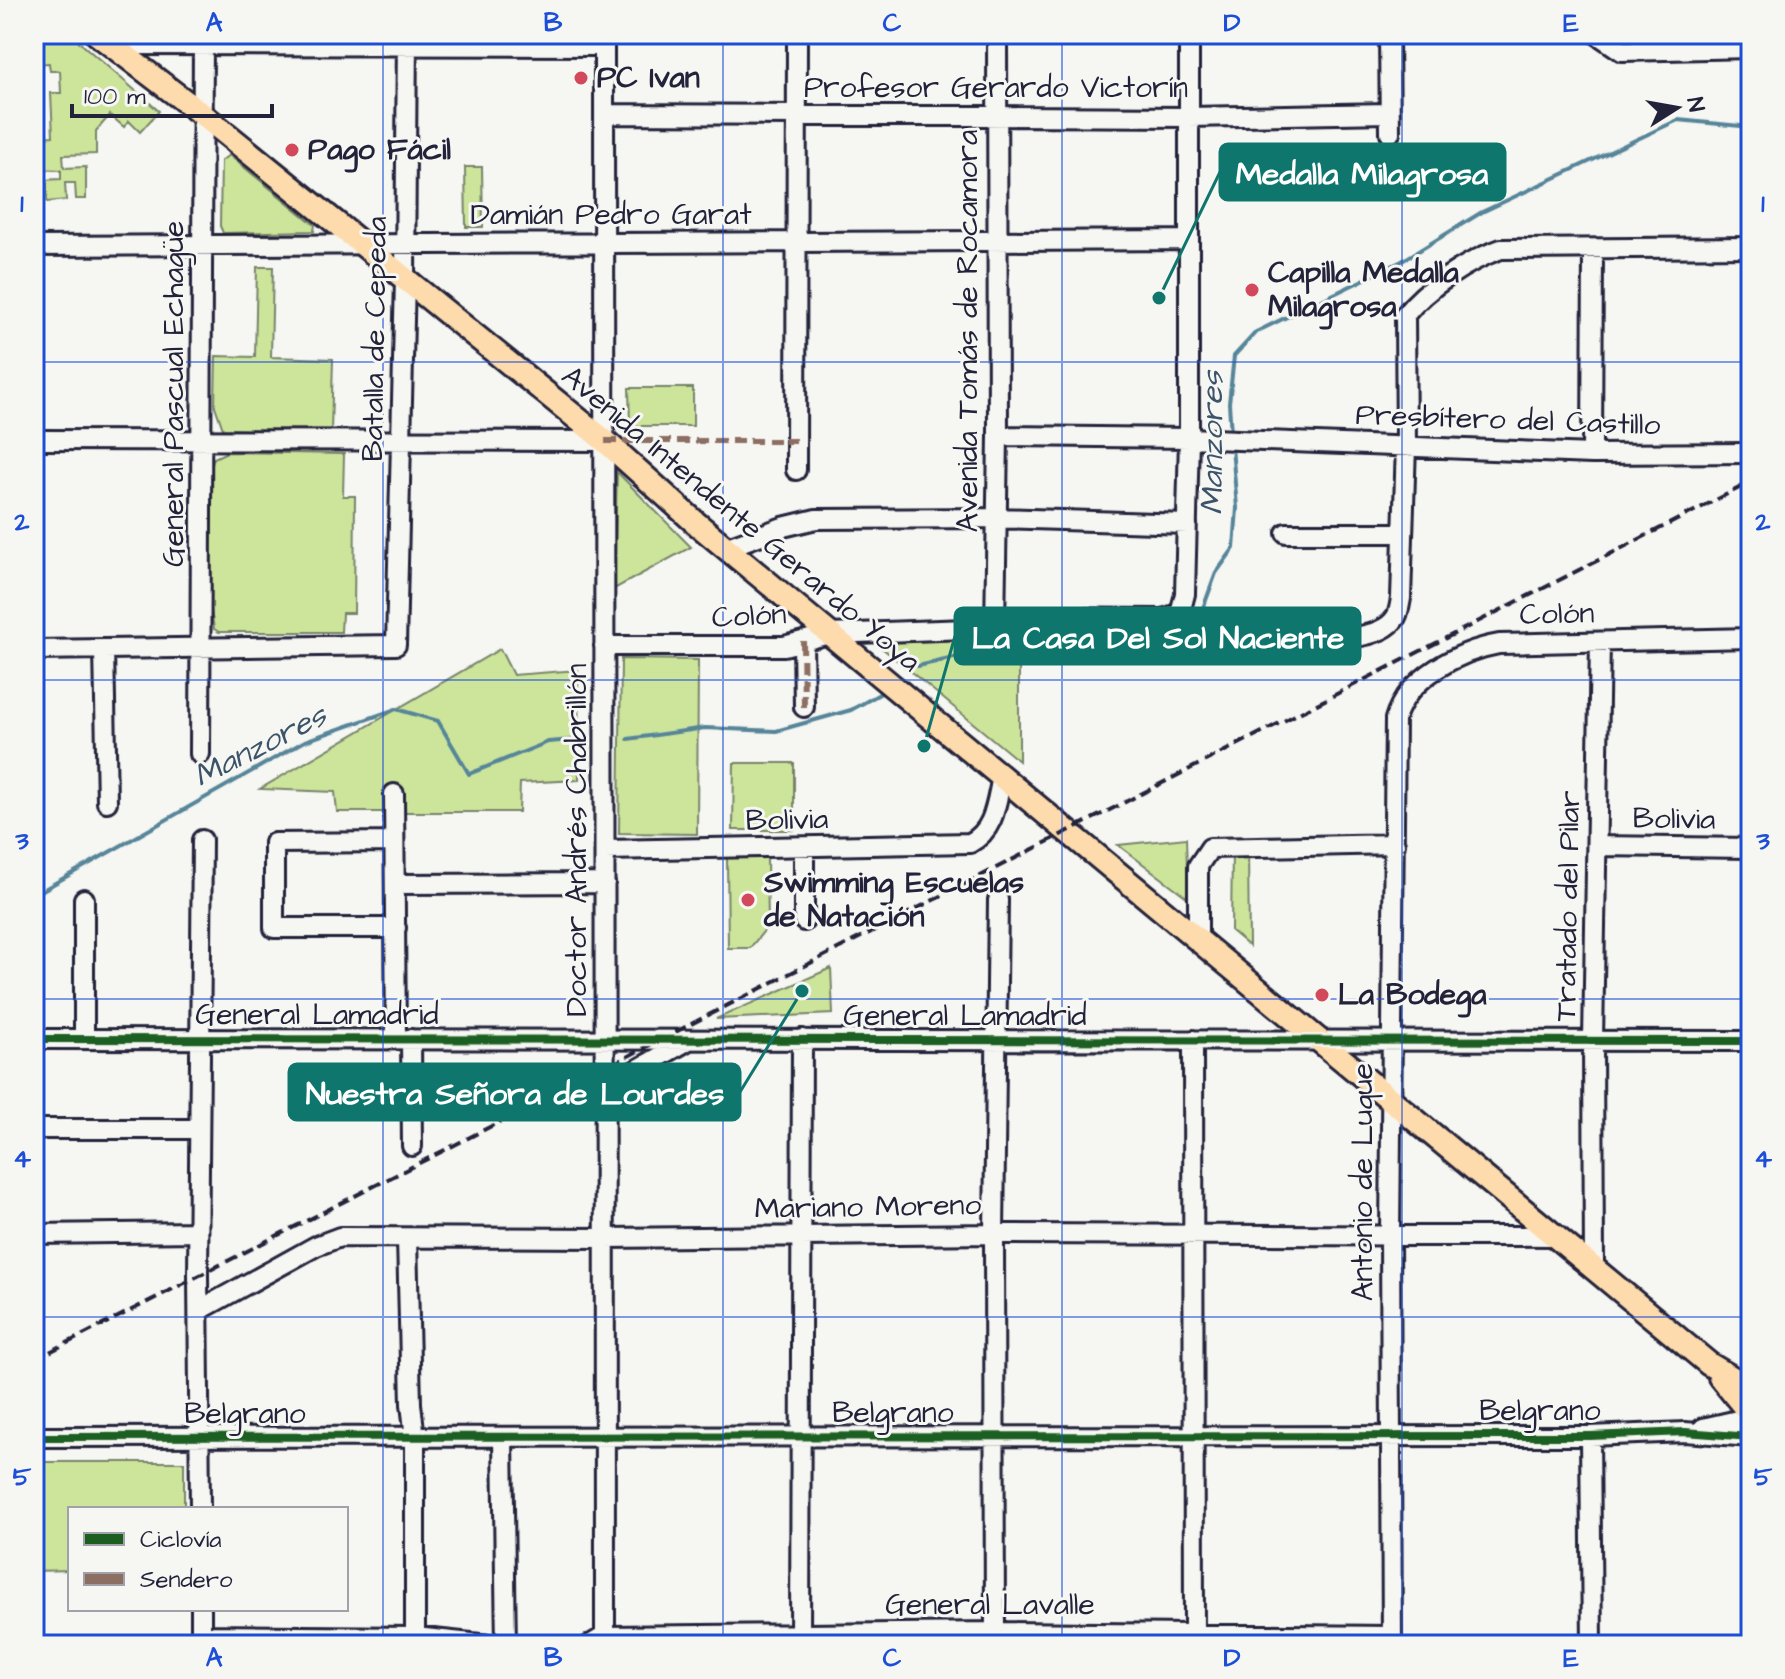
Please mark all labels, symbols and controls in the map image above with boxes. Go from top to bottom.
text: A [206,5,223,41]
text: B [544,5,563,41]
text: C [883,5,902,41]
text: D [1224,5,1241,41]
text: E [1563,5,1579,41]
place label: PC Ivan [597,57,700,99]
street label: Profesor Gerardo Victorín [804,67,1188,109]
scale bar [72,68,272,118]
north arrow [1637,68,1717,148]
marker: PC Ivan [572,69,590,87]
text: 100 m [84,80,146,114]
text: N [1679,95,1712,114]
place label: Pago Fácil [308,129,451,173]
street label: Avenida Tomás de Rocamora [947,130,989,532]
marker: Pago Fácil [283,141,301,159]
callout: Medalla Milagrosa [1220,144,1505,200]
text: Medalla Milagrosa [1236,152,1489,198]
text: 1 [20,186,24,222]
text: 1 [1761,186,1765,222]
street label: Damián Pedro Garat [470,194,752,236]
street label: Batalla de Cepeda [352,216,398,462]
street label: General Pascual Echagüe [153,221,196,567]
place label: Capilla Medalla Milagrosa [1268,252,1460,330]
marker: Capilla Medalla Milagrosa [1243,281,1261,299]
street label: Avenida Intendente Gerardo Yoya [552,356,930,683]
water label: Manzores [1190,369,1235,515]
street label: Presbítero del Castillo [1355,394,1661,446]
text: 2 [14,504,30,540]
text: 2 [1755,504,1771,540]
street label: Colón [1519,592,1595,636]
street label: Colón [711,593,787,639]
callout: La Casa Del Sol Naciente [955,608,1360,664]
text: La Casa Del Sol Naciente [972,616,1344,661]
street label: Doctor Andrés Chabrillón [556,664,598,1016]
water label: Manzores [186,692,336,799]
street label: Tratado del Pilar [1545,790,1591,1022]
street label: Bolivia [1632,797,1716,841]
street label: Bolivia [745,798,829,842]
text: 3 [14,823,29,859]
text: 3 [1755,823,1770,859]
place label: Swimming Escuelas de Natación [763,862,1024,938]
marker: Swimming Escuelas de Natación [739,891,757,909]
place label: La Bodega [1338,974,1487,1018]
marker: La Bodega [1313,986,1331,1004]
street label: General Lamadrid [195,994,439,1036]
street label: General Lamadrid [843,995,1087,1037]
street label: Antonio de Luque [1342,1063,1384,1301]
callout: Nuestra Señora de Lourdes [289,1064,740,1120]
text: Nuestra Señora de Lourdes [306,1072,724,1117]
text: 4 [13,1141,31,1177]
text: 4 [1754,1141,1772,1177]
street label: Mariano Moreno [754,1184,982,1230]
street label: Belgrano [1479,1390,1601,1433]
street label: Belgrano [832,1392,954,1435]
street label: Belgrano [184,1393,306,1436]
text: 5 [13,1459,32,1495]
text: 5 [1754,1459,1773,1495]
legend [68,1507,348,1611]
text: Ciclovía [140,1523,221,1557]
text: Sendero [140,1563,233,1597]
street label: General Lavalle [885,1584,1095,1626]
text: A [206,1640,223,1676]
text: B [544,1640,563,1676]
text: C [883,1640,902,1676]
text: D [1224,1640,1241,1676]
text: E [1563,1640,1579,1676]

